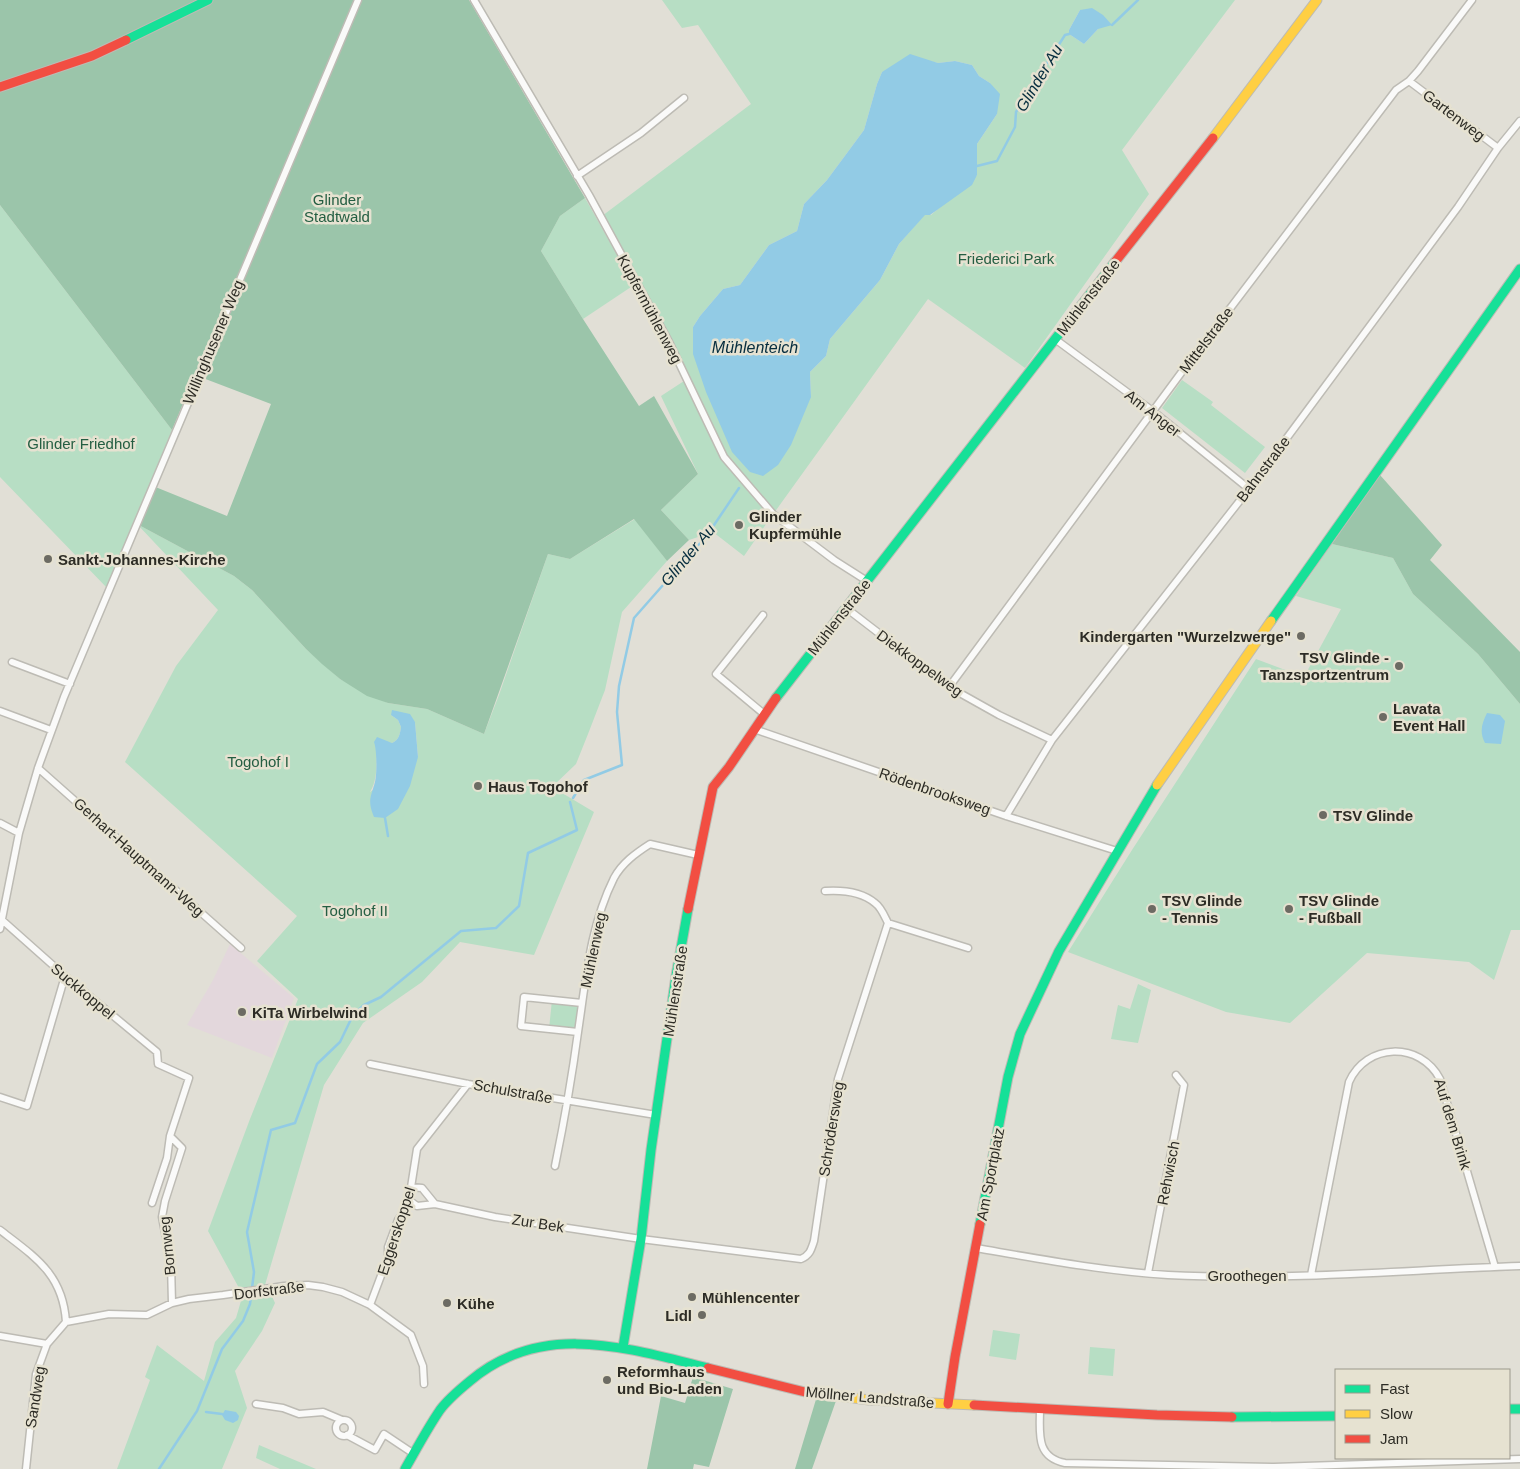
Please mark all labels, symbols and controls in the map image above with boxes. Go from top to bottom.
water label: Glinder Au [1012,41,1066,115]
street label: Gartenweg [1420,86,1488,144]
park label: Glinder Stadtwald [304,191,370,225]
park label: Friederici Park [958,250,1055,267]
street label: Kupfermühlenweg [614,252,686,366]
street label: Mühlenstraße [1053,256,1123,338]
street label: Willinghusener Weg [179,277,247,407]
street label: Mittelstraße [1176,304,1236,376]
water label: Mühlenteich [712,339,798,356]
street label: Am Anger [1122,386,1184,440]
street label: Bahnstraße [1233,433,1293,505]
park label: Glinder Friedhof [27,435,136,452]
place label: Glinder Kupfermühle [749,508,842,542]
marker: Glinder Kupfermühle [733,519,745,531]
water label: Glinder Au [657,521,719,589]
place label: Sankt-Johannes-Kirche [58,551,226,568]
marker: Sankt-Johannes-Kirche [42,553,54,565]
street label: Mühlenstraße [804,576,874,658]
street label: Diekkoppelweg [874,626,966,700]
place label: Kindergarten "Wurzelzwerge" [1080,628,1291,645]
marker: Kindergarten "Wurzelzwerge" [1295,630,1307,642]
place label: TSV Glinde - Tanzsportzentrum [1260,649,1389,683]
marker: TSV Glinde - Tanzsportzentrum [1393,660,1405,672]
place label: Lavata Event Hall [1393,700,1466,734]
marker: Lavata Event Hall [1377,711,1389,723]
park label: Togohof I [227,753,289,770]
street label: Rödenbrooksweg [877,764,993,818]
place label: Haus Togohof [488,778,589,795]
marker: Haus Togohof [472,780,484,792]
street label: Gerhart-Hauptmann-Weg [71,794,207,920]
place label: TSV Glinde [1333,807,1413,824]
marker: TSV Glinde [1317,809,1329,821]
place label: TSV Glinde - Tennis [1162,892,1242,926]
place label: TSV Glinde - Fußball [1299,892,1379,926]
park label: Togohof II [322,902,388,919]
marker: TSV Glinde - Tennis [1146,903,1158,915]
marker: TSV Glinde - Fußball [1283,903,1295,915]
street label: Mühlenweg [577,911,609,989]
street label: Mühlenstraße [659,944,691,1038]
street label: Suckkoppel [48,960,118,1022]
place label: KiTa Wirbelwind [252,1004,367,1021]
marker: KiTa Wirbelwind [236,1006,248,1018]
street label: Schulstraße [472,1076,554,1106]
street label: Auf dem Brink [1431,1076,1475,1172]
street label: Schrödersweg [815,1080,847,1178]
street label: Am Sportplatz [973,1126,1007,1222]
street label: Rehwisch [1153,1139,1183,1207]
street label: Eggerskoppel [374,1185,418,1277]
street label: Zur Bek [511,1210,566,1236]
street label: Bornweg [155,1216,179,1276]
street label: Groothegen [1207,1267,1287,1284]
street label: Dorfstraße [233,1277,305,1303]
place label: Mühlencenter [702,1289,800,1306]
marker: Mühlencenter [686,1291,698,1303]
place label: Kühe [457,1295,495,1312]
marker: Kühe [441,1297,453,1309]
place label: Lidl [665,1307,692,1324]
marker: Lidl [696,1309,708,1321]
place label: Reformhaus und Bio-Laden [617,1363,722,1397]
street label: Sandweg [22,1365,48,1429]
legend [1335,1369,1510,1459]
marker: Reformhaus und Bio-Laden [601,1374,613,1386]
text: Fast [1380,1380,1410,1397]
street label: Möllner Landstraße [805,1383,935,1411]
text: Slow [1380,1405,1413,1422]
text: Jam [1380,1430,1408,1447]

